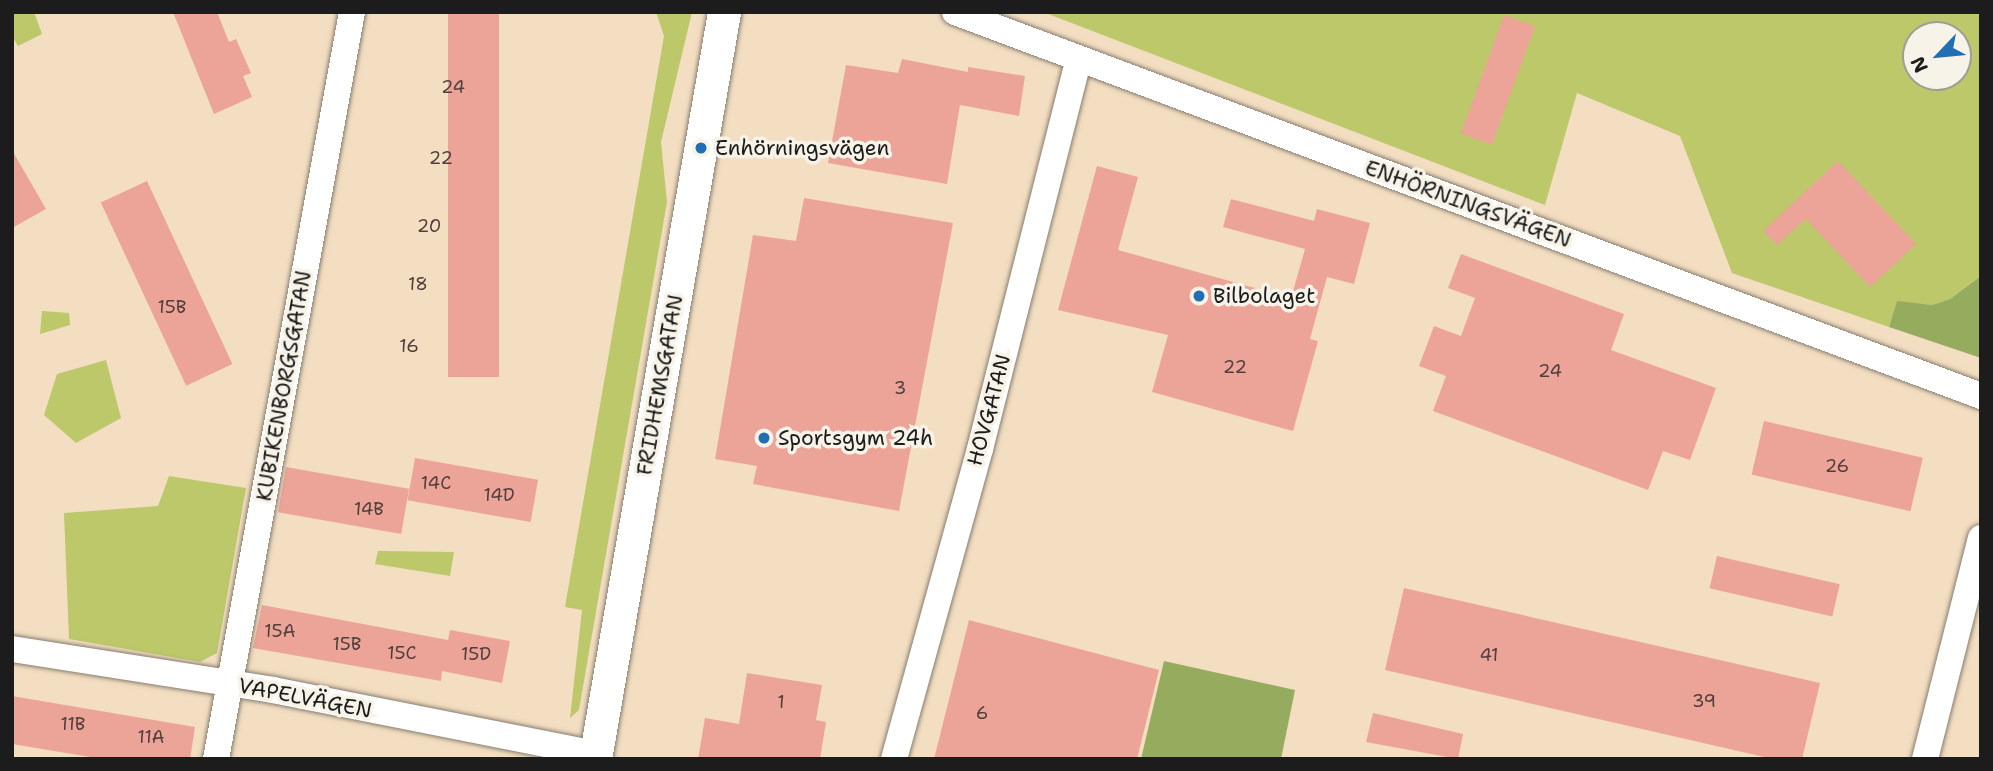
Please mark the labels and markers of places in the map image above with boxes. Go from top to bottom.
place label: Enhörningsvägen [715,135,889,161]
marker: Enhörningsvägen [693,140,709,156]
place label: Bilbolaget [1213,283,1315,309]
marker: Bilbolaget [1191,288,1207,304]
place label: Sportsgym 24h [778,425,933,451]
marker: Sportsgym 24h [756,430,772,446]

